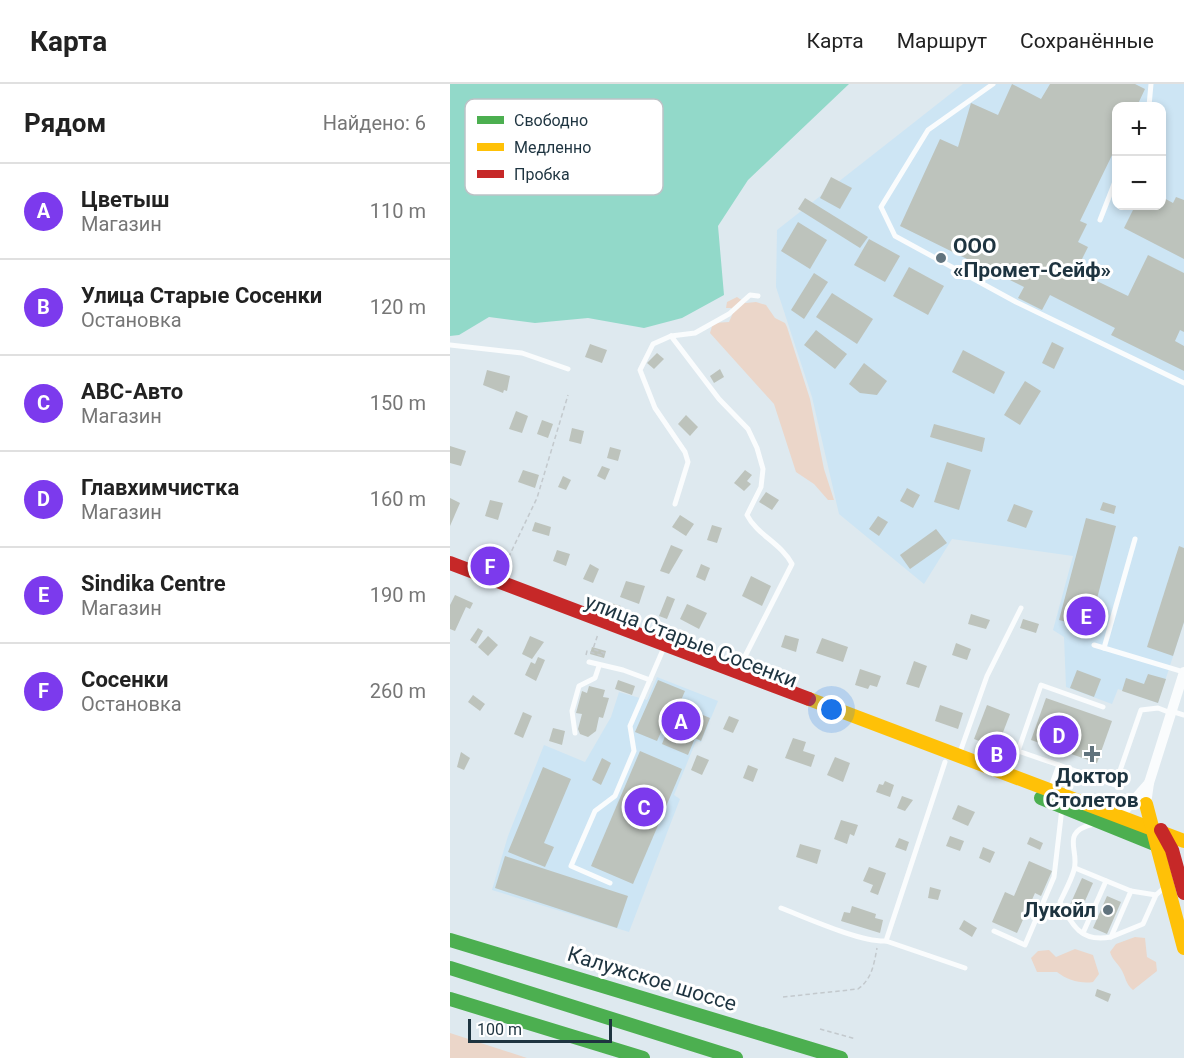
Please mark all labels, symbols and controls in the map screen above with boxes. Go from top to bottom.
text: Карта [30,25,107,58]
text: Карта [807,29,864,53]
text: Маршрут [897,29,987,53]
text: Сохранённые [1020,29,1154,53]
legend [465,99,663,195]
map controls [1112,102,1166,210]
button: + [1112,102,1166,156]
text: Рядом [24,108,106,138]
text: Найдено: 6 [323,111,426,135]
text: Свободно [514,111,588,130]
text: Медленно [514,138,591,157]
button: − [1112,156,1166,210]
text: Пробка [514,165,570,184]
text: Цветыш [81,187,170,212]
text: A [37,199,50,223]
text: 110 m [370,199,426,223]
text: Магазин [81,212,162,236]
place label: ООО «Промет-Сейф» [953,234,1111,282]
marker: ООО «Промет-Сейф» [934,251,948,265]
text: Улица Старые Сосенки [81,283,322,308]
text: B [37,295,50,319]
text: 120 m [370,295,426,319]
text: Остановка [81,308,182,332]
text: АВС-Авто [81,379,183,404]
text: C [37,391,50,415]
text: 150 m [370,391,426,415]
text: Магазин [81,404,162,428]
text: Главхимчистка [81,475,239,500]
text: D [37,487,50,511]
text: 160 m [370,487,426,511]
text: Магазин [81,500,162,524]
pin: F [470,544,510,588]
text: Sindika Centre [81,571,226,596]
text: E [38,583,49,607]
text: 190 m [370,583,426,607]
street label: улица Старые Сосенки [581,589,801,693]
pin: E [1066,594,1106,638]
text: Магазин [81,596,162,620]
text: Сосенки [81,667,168,692]
text: F [38,679,49,703]
text: 260 m [370,679,426,703]
text: Остановка [81,692,182,716]
your location [817,695,846,724]
pin: A [662,698,700,744]
pin: D [1040,712,1078,758]
pin: B [978,732,1016,776]
marker: Доктор Столетов [1085,747,1099,761]
place label: Доктор Столетов [1045,764,1139,812]
pin: C [624,784,664,830]
place label: Лукойл [1024,898,1096,922]
marker: Лукойл [1101,903,1115,917]
street label: Калужское шоссе [565,942,739,1016]
scale bar [468,1016,612,1044]
text: 100 m [477,1020,522,1039]

